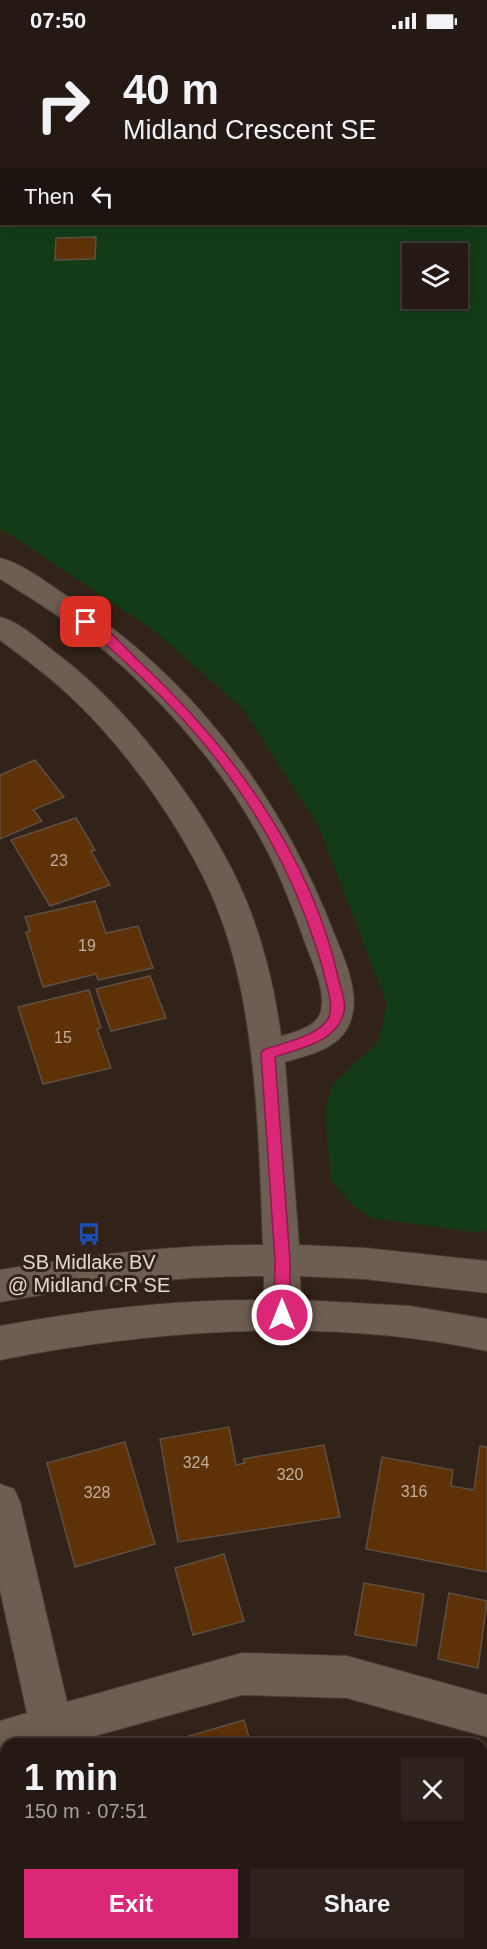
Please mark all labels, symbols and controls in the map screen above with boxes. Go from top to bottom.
text: 07:50 [30,8,86,33]
icon: right [24,66,102,144]
text: 40 m [123,66,219,113]
text: Midland Crescent SE [123,115,377,145]
icon: left [86,180,119,213]
text: Then [24,184,74,209]
map controls [402,243,468,309]
button: layers [402,243,468,309]
pin [60,596,111,647]
icon: arrive [69,605,102,638]
house number: 23 [50,852,68,869]
house number: 19 [78,937,96,954]
house number: 15 [54,1029,72,1046]
bus stop icon: SB Midlake BV @ Midland CR SE [76,1221,102,1247]
place label: SB Midlake BV @ Midland CR SE [8,1251,170,1296]
position arrow [250,1283,314,1347]
house number: 324 [183,1454,209,1471]
house number: 320 [277,1466,303,1483]
house number: 316 [401,1483,427,1500]
house number: 328 [84,1484,110,1501]
text: 1 min [24,1757,118,1798]
button: close [401,1758,464,1821]
text: 150 m · 07:51 [24,1800,147,1822]
button: Exit [24,1869,238,1938]
button: Share [250,1869,464,1938]

